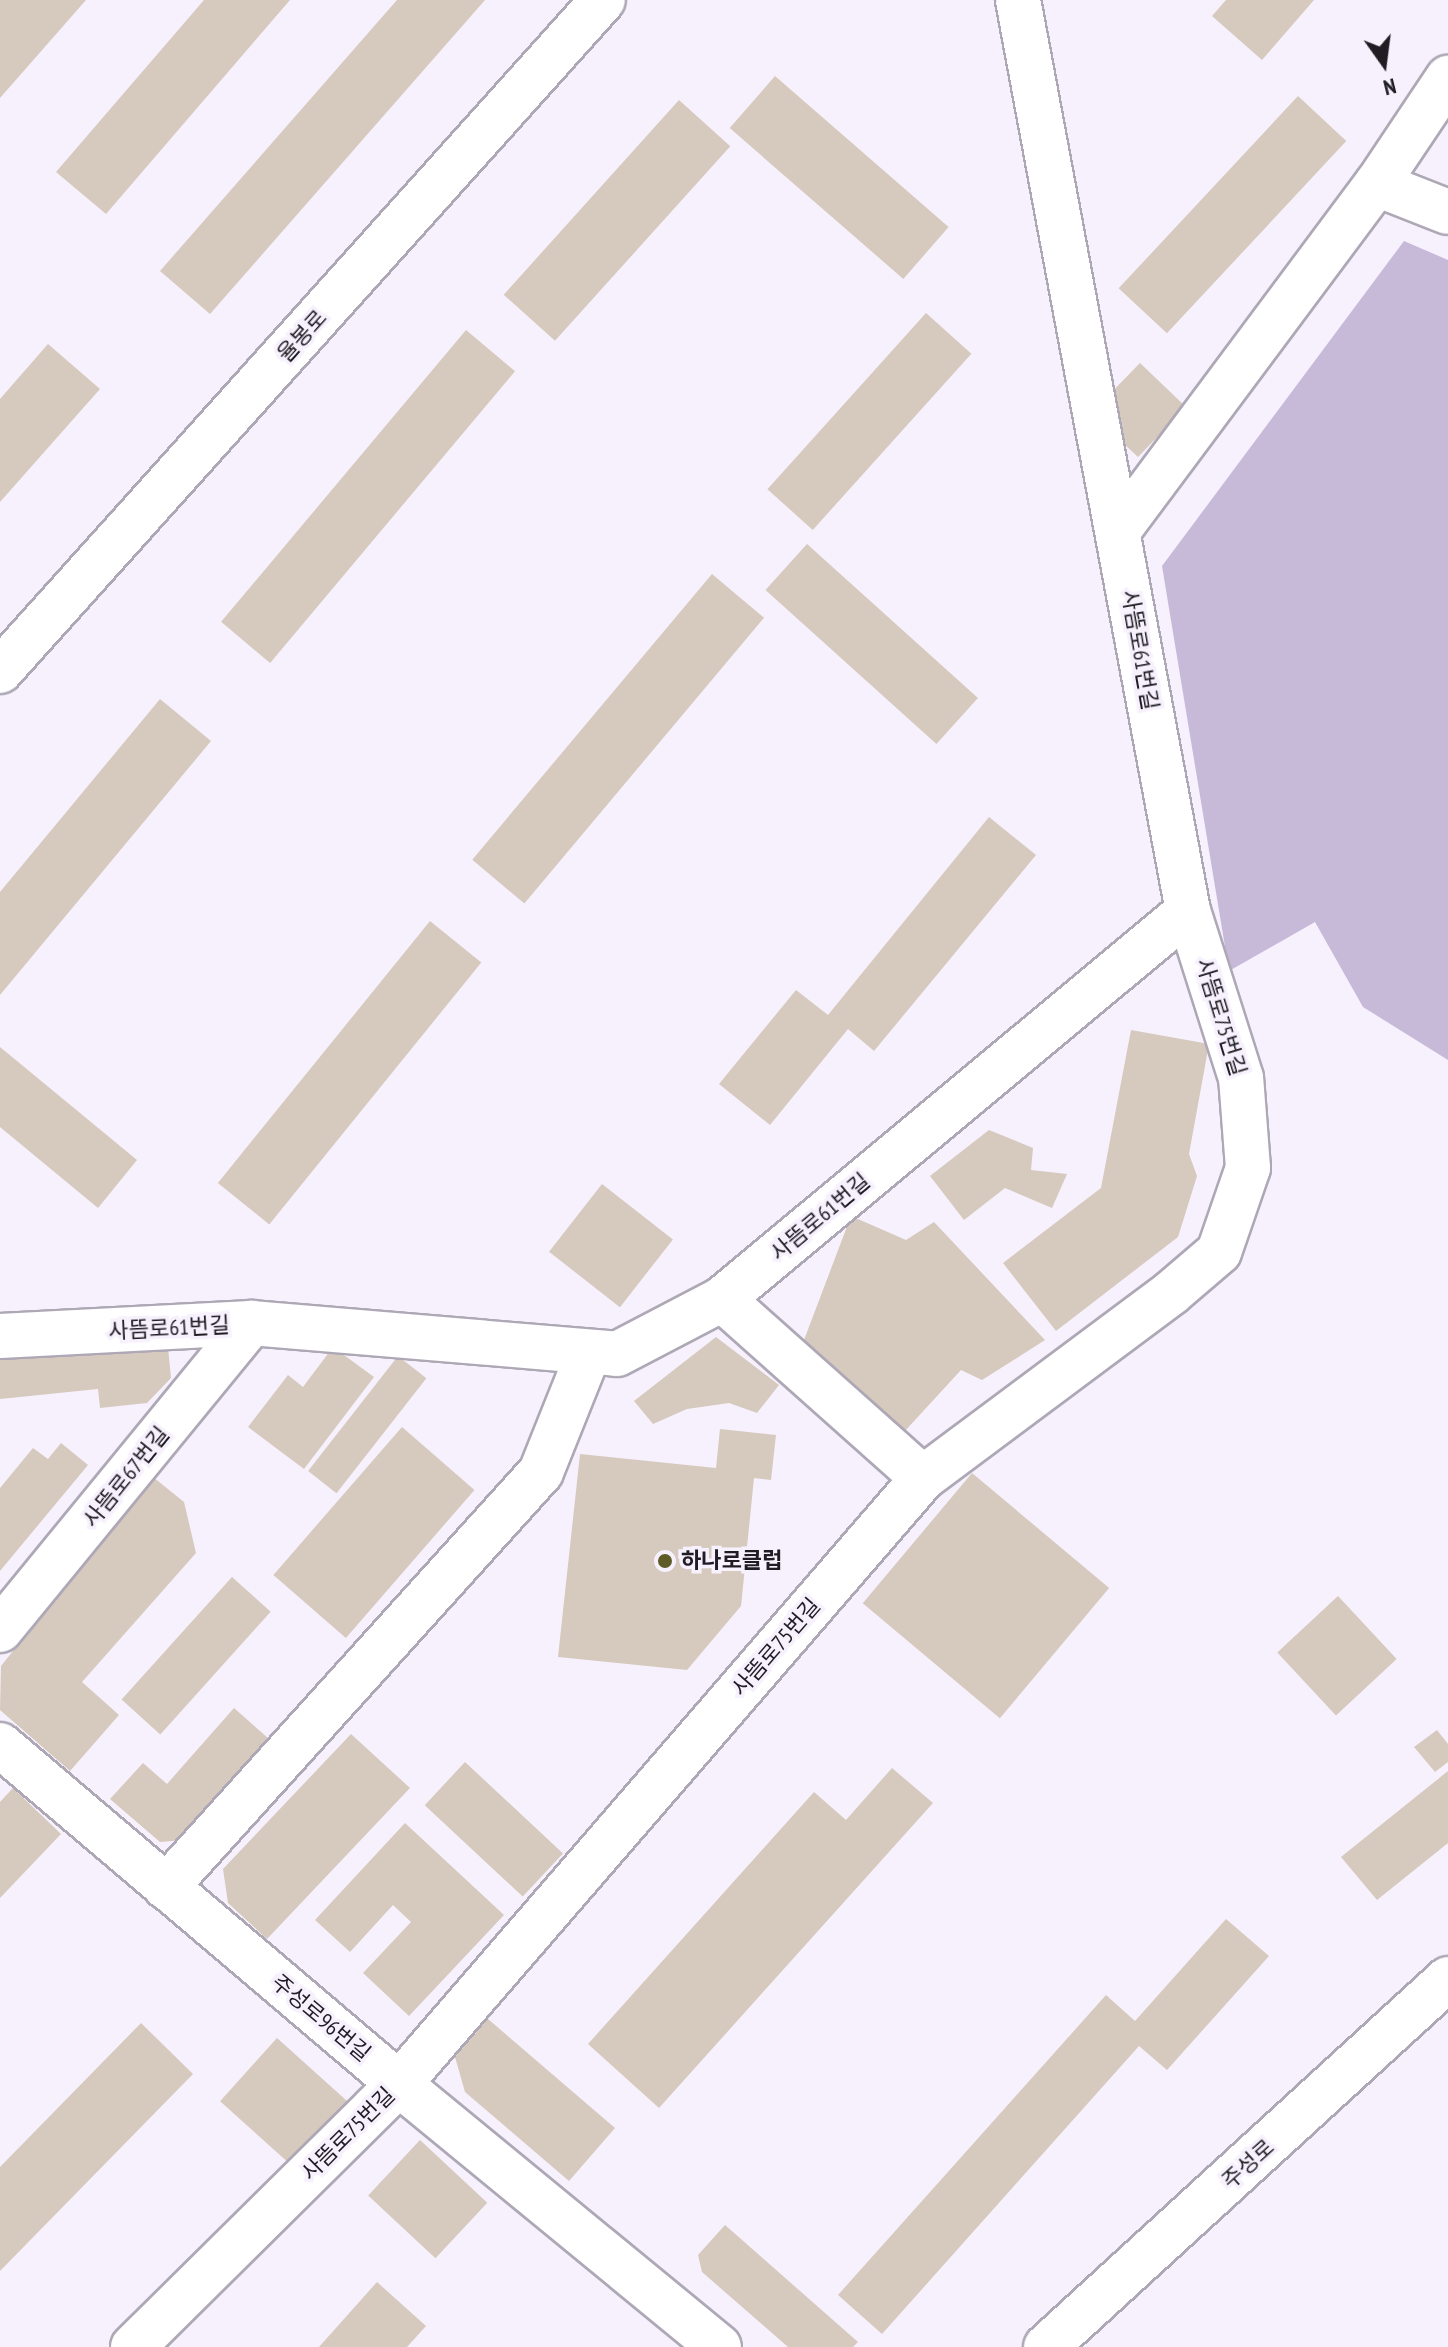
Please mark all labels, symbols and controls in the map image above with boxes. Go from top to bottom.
north arrow [1344,24,1424,104]
text: N [1381,72,1399,102]
street label: 율봉로 [272,305,332,367]
street label: 사뜸로61번길 [1116,588,1164,712]
street label: 사뜸로75번길 [1191,955,1251,1079]
street label: 사뜸로61번길 [765,1168,875,1266]
street label: 사뜸로61번길 [108,1312,230,1344]
street label: 사뜸로67번길 [78,1422,174,1532]
place label: 하나로클럽 [681,1548,782,1574]
marker: 하나로클럽 [656,1552,674,1570]
street label: 사뜸로75번길 [726,1593,826,1701]
street label: 주성로96번길 [266,1969,376,2067]
street label: 사뜸로75번길 [296,2082,400,2186]
street label: 주성로 [1217,2134,1279,2194]

